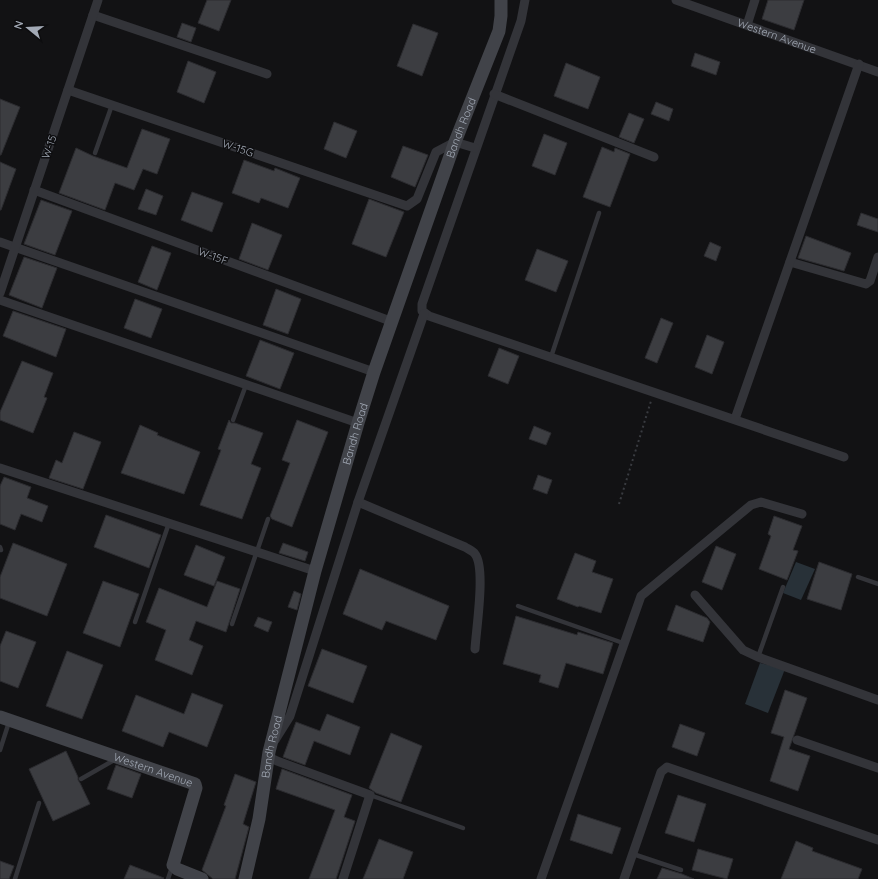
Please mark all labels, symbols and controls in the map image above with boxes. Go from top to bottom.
north arrow [8,8,48,48]
street label: Western Avenue [735,15,818,56]
text: N [11,19,26,31]
street label: Bandh Road [443,96,479,160]
street label: W-15 [38,133,60,161]
street label: W-15G [221,136,255,160]
street label: W-15F [196,244,230,268]
street label: Bandh Road [339,401,371,466]
street label: Bandh Road [258,714,285,779]
street label: Western Avenue [112,750,195,790]

